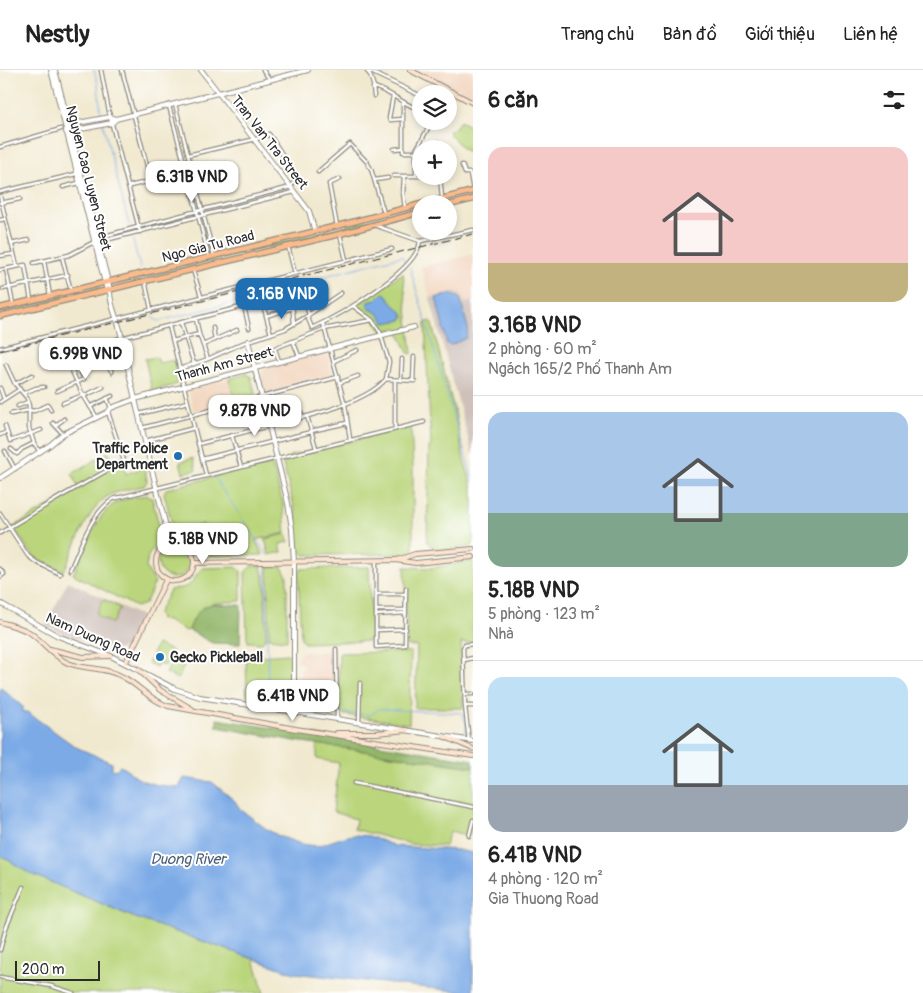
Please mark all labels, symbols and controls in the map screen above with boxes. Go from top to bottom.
text: Nestly [25,20,89,49]
text: Trang chủ [561,23,635,46]
text: Bản đồ [663,23,717,46]
text: Giới thiệu [745,23,815,46]
text: Liên hệ [843,23,898,46]
map controls [412,85,457,240]
button: layers [412,85,457,130]
icon: filters [880,86,908,114]
text: 6 căn [488,87,538,114]
street label: Tran Van Tra Street [228,92,312,193]
street label: Nguyen Cao Luyen Street [62,104,115,253]
button: + [412,140,457,185]
pin: 6.31B VND [135,160,249,203]
text: 6.31B VND [157,167,227,187]
icon: home [653,179,743,269]
button: − [412,195,457,240]
street label: Ngo Gia Tu Road [160,227,256,266]
pin: 3.16B VND [225,278,339,320]
text: 3.16B VND [247,284,317,304]
text: 3.16B VND [488,312,581,339]
pin: 6.99B VND [29,338,143,380]
text: 2 phòng · 60 m² [488,339,597,359]
street label: Thanh Am Street [174,343,275,386]
text: 6.99B VND [50,344,122,364]
text: Ngách 165/2 Phố Thanh Am [488,359,672,379]
pin: 9.87B VND [198,394,312,437]
text: 9.87B VND [219,401,291,421]
place label: Traffic Police Department [91,440,169,473]
icon: home [653,445,743,535]
marker: Traffic Police Department [172,450,184,462]
pin: 5.18B VND [146,522,260,565]
text: 5.18B VND [168,529,238,549]
text: 5.18B VND [488,577,579,604]
text: 5 phòng · 123 m² [488,604,600,624]
street label: Nam Duong Road [43,609,143,666]
text: Nhà [488,624,514,644]
place label: Gecko Pickleball [170,649,263,666]
marker: Gecko Pickleball [154,651,166,663]
pin: 6.41B VND [236,680,350,722]
text: 6.41B VND [257,686,329,706]
icon: home [653,710,743,800]
text: 6.41B VND [488,842,582,869]
water label: Duong River [150,850,227,869]
text: 4 phòng · 120 m² [488,869,603,889]
text: Gia Thuong Road [488,889,599,909]
scale bar [15,958,100,981]
text: 200 m [22,961,64,978]

